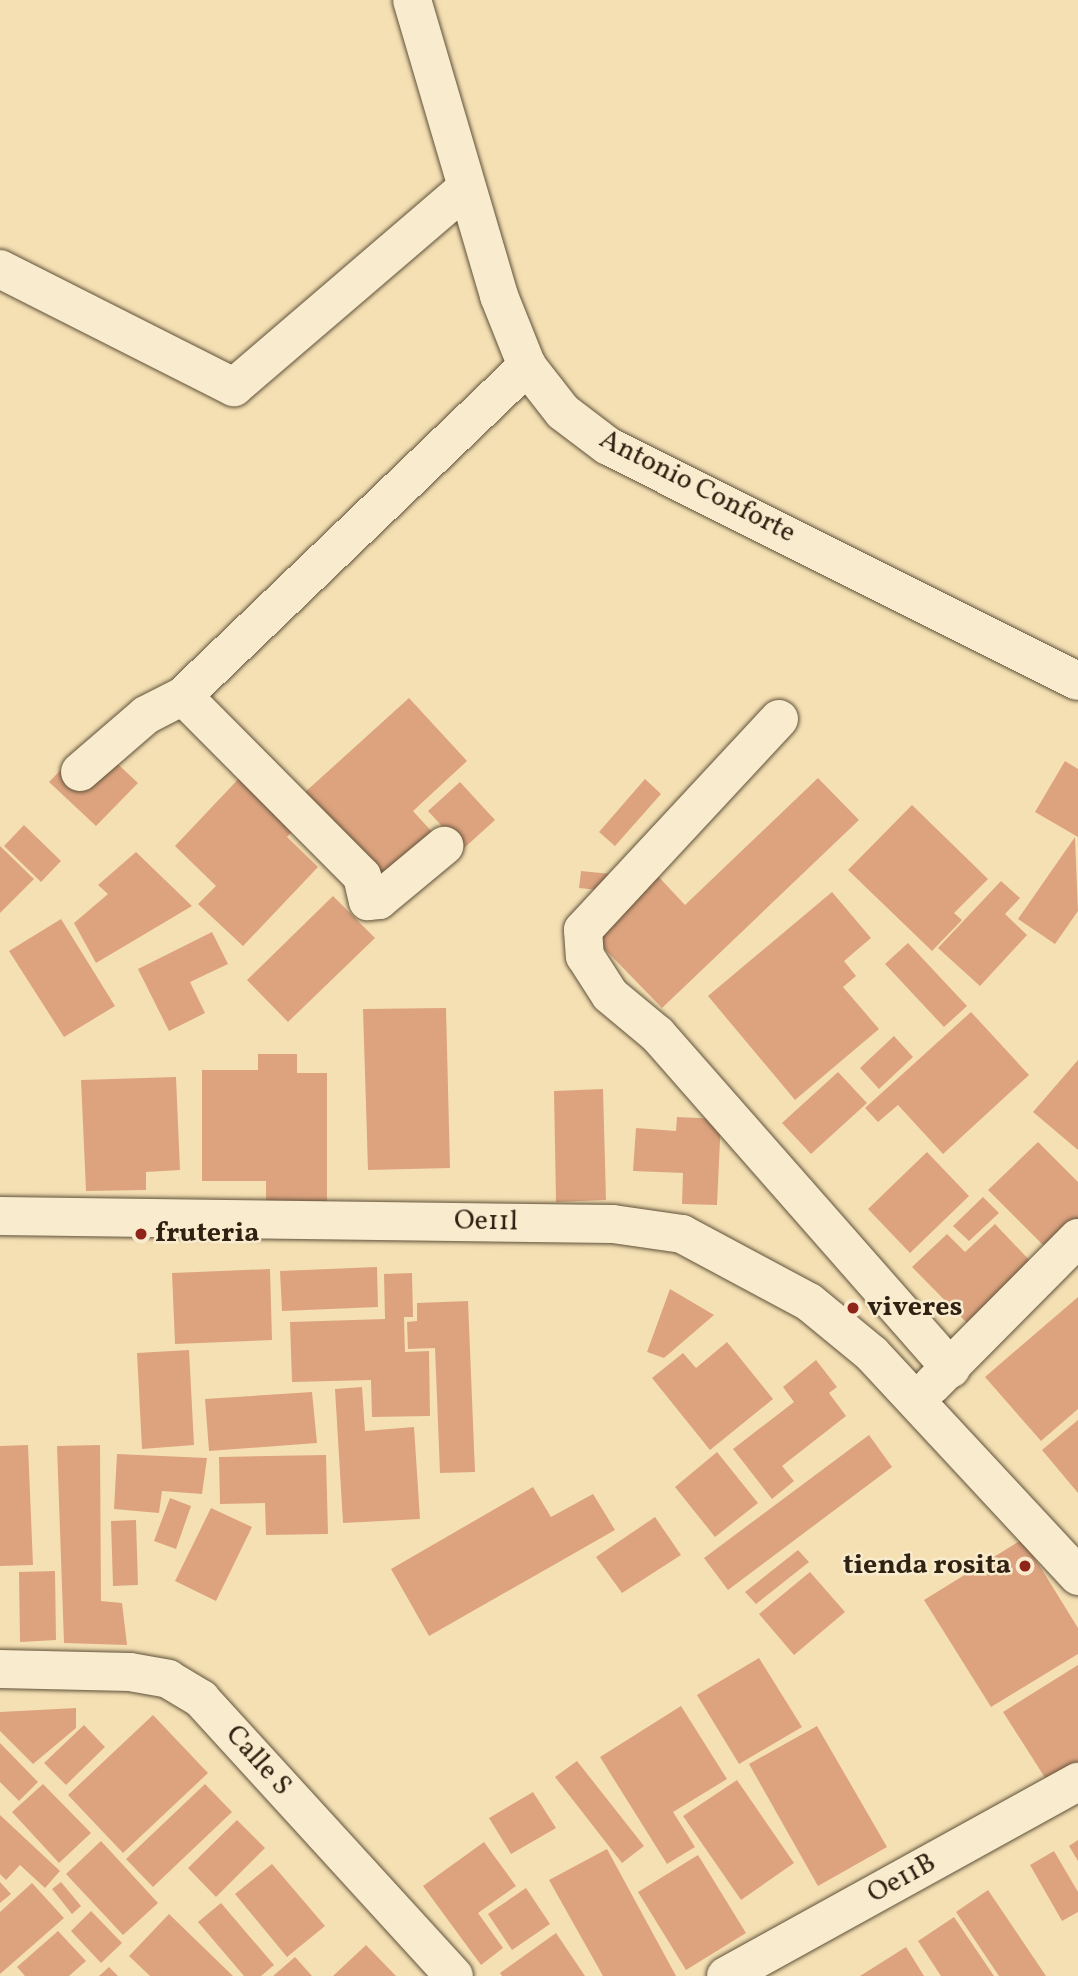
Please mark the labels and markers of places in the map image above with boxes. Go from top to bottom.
place label: fruteria [155,1217,260,1251]
marker: fruteria [133,1226,149,1242]
place label: viveres [867,1291,963,1325]
marker: viveres [845,1300,861,1316]
place label: tienda rosita [843,1549,1011,1583]
marker: tienda rosita [1017,1558,1033,1574]

